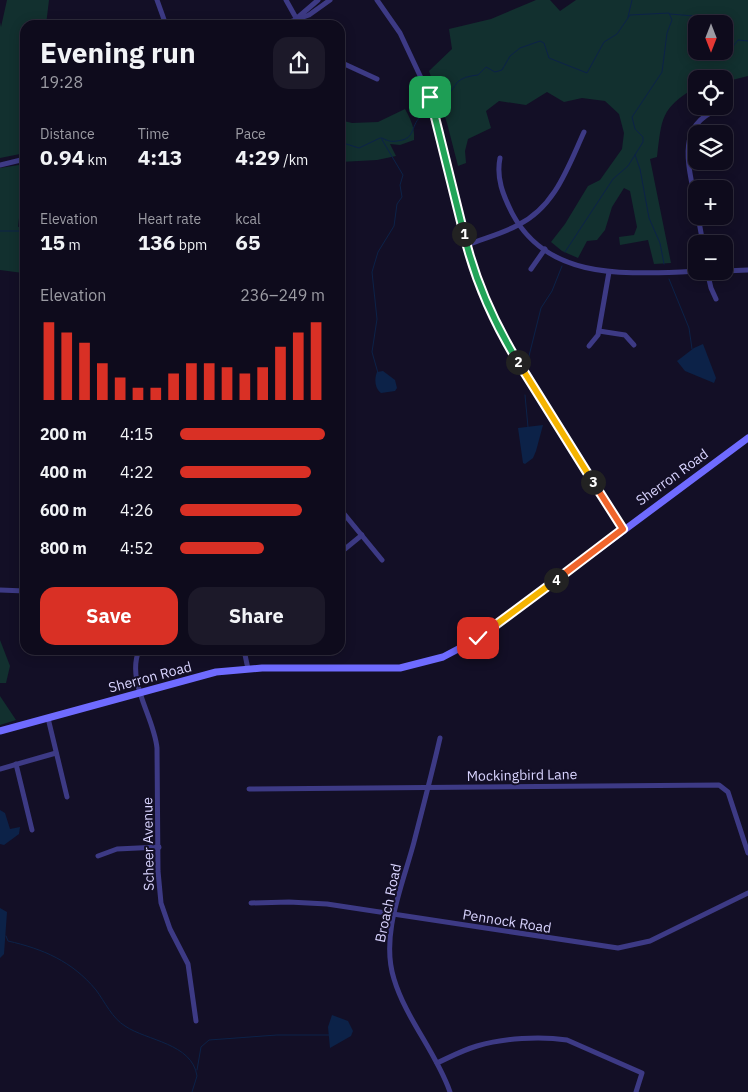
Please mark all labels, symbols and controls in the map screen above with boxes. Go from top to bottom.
north arrow [688,15,732,60]
map controls [688,15,733,280]
text: Evening run [40,34,196,71]
button: share [273,37,325,89]
button: locate [688,70,733,115]
text: 19:28 [40,72,83,92]
pin [409,76,451,118]
icon: arrive [416,83,444,111]
text: Distance [40,125,95,143]
text: Time [138,125,169,143]
text: Pace [235,125,266,143]
button: layers [688,125,733,170]
text: 0.94 [40,143,84,171]
text: 4:13 [138,143,182,171]
text: 4:29 [235,143,280,171]
text: km [84,151,107,169]
text: /km [280,151,308,169]
button: + [688,180,733,225]
text: Elevation [40,210,98,228]
text: Heart rate [138,210,201,228]
text: kcal [235,210,261,228]
pin: 1 [452,222,476,246]
text: 1 [460,225,469,243]
text: 15 [40,228,65,256]
text: 136 [138,228,175,256]
text: 65 [235,228,261,256]
button: − [688,235,733,280]
text: m [65,236,81,254]
text: bpm [175,236,207,254]
text: Elevation [40,285,106,305]
text: 236–249 m [240,285,325,305]
pin: 2 [506,350,530,374]
text: 2 [514,353,523,371]
text: 200 m [40,424,87,444]
text: 4:15 [120,424,153,444]
street label: Sherron Road [632,445,712,509]
text: 400 m [40,462,87,482]
text: 4:22 [120,462,153,482]
pin: 3 [580,470,606,494]
text: 3 [589,473,598,491]
text: 600 m [40,500,87,520]
text: 4:26 [120,500,153,520]
text: 800 m [40,538,87,558]
text: 4:52 [120,538,153,558]
pin: 4 [544,568,568,592]
text: 4 [552,571,561,589]
button: Save [40,587,178,645]
button: Share [188,587,325,645]
pin [457,617,499,659]
icon: check [464,624,492,652]
street label: Sherron Road [106,657,194,697]
street label: Mockingbird Lane [467,765,578,785]
street label: Scheer Avenue [138,797,158,891]
street label: Broach Road [371,862,405,944]
street label: Pennock Road [461,905,553,937]

